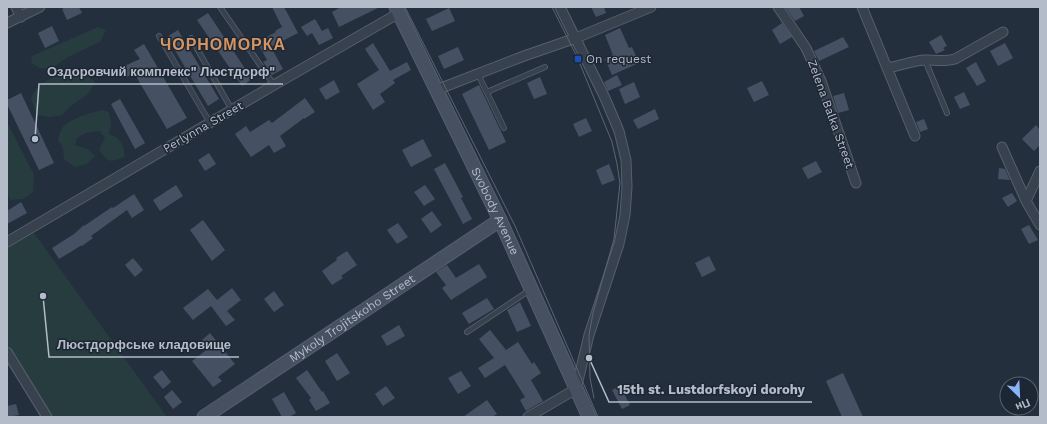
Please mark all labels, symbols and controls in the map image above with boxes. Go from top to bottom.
district label: ЧОРНОМОРКА [160,35,286,54]
place label: On request [586,52,651,66]
marker: On request [573,54,583,64]
street label: Zelena Balka Street [805,58,857,170]
callout: Оздоровчий комплекс" Люстдорф" [39,59,283,84]
text: Оздоровчий комплекс" Люстдорф" [47,64,275,79]
street label: Perlynna Street [160,98,246,156]
street label: Svobody Avenue [468,165,522,257]
street label: Mykoly Trojitskoho Street [287,272,418,365]
callout: Люстдорфське кладовище [49,332,239,357]
text: Люстдорфське кладовище [57,337,231,352]
north arrow [999,376,1039,416]
callout: 15th st. Lustdorfskoyi dorohy [609,377,812,402]
text: 15th st. Lustdorfskoyi dorohy [617,382,806,397]
text: Пн [1014,396,1032,414]

